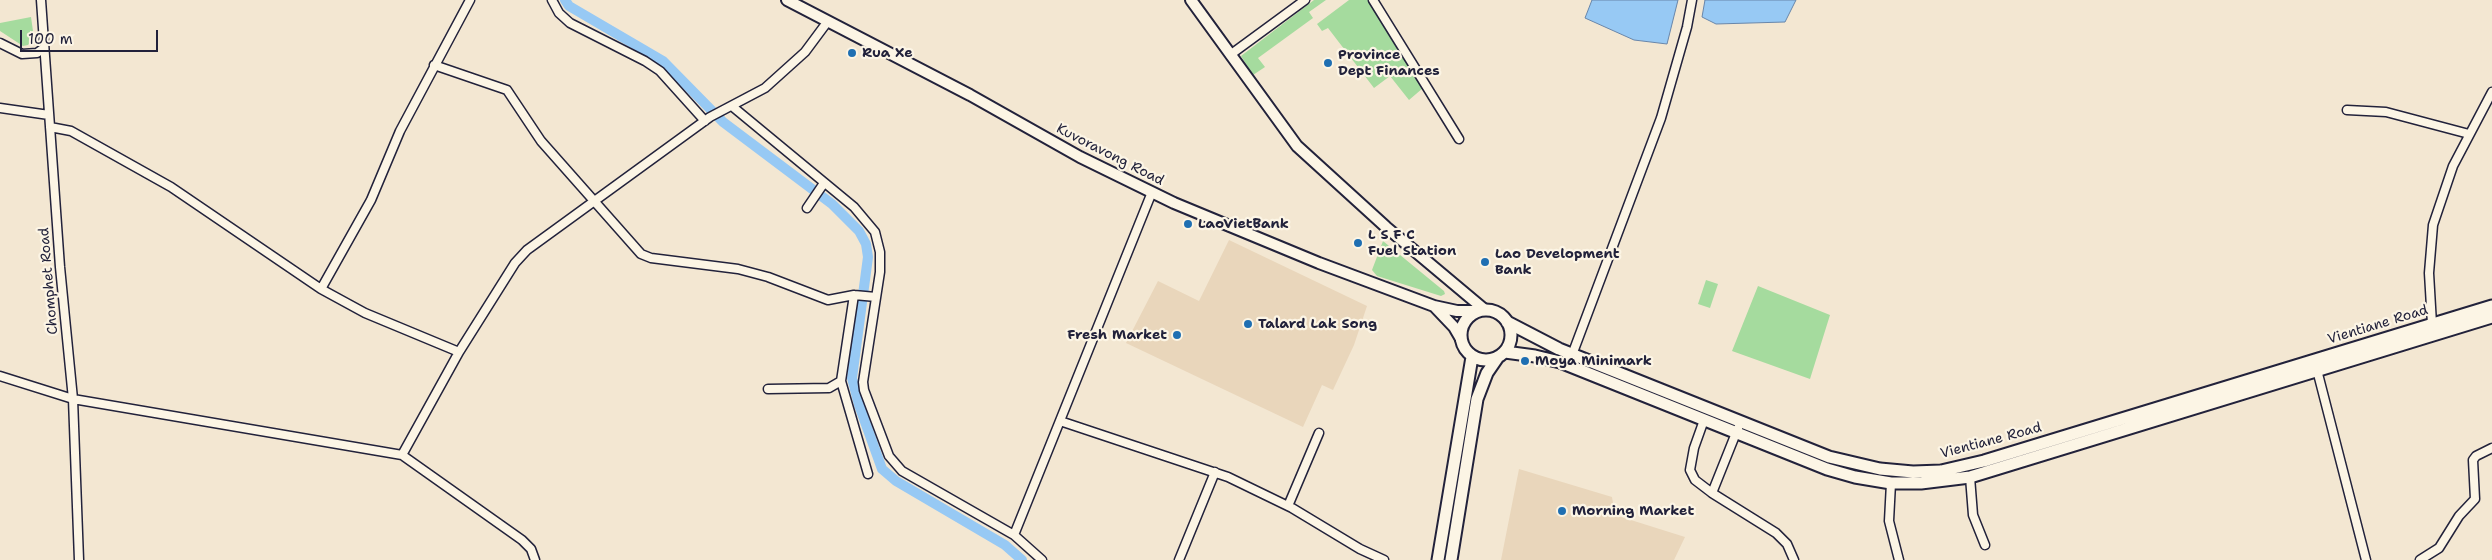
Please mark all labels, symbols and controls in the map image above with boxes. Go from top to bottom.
scale bar [22,20,160,52]
text: 100 m [28,29,73,49]
place label: Rua Xe [862,45,913,61]
marker: Rua Xe [846,47,858,59]
place label: Province Dept Finances [1338,47,1440,80]
marker: Province Dept Finances [1322,57,1334,69]
street label: Kuvoravong Road [1053,121,1167,189]
place label: LaoVietBank [1198,216,1289,232]
marker: LaoVietBank [1182,218,1194,230]
street label: Chomphet Road [36,227,62,335]
place label: L S F C Fuel Station [1368,227,1456,260]
marker: L S F C Fuel Station [1352,237,1364,249]
place label: Lao Development Bank [1495,246,1620,278]
marker: Lao Development Bank [1479,256,1491,268]
street label: Vientiane Road [2326,302,2430,348]
place label: Talard Lak Song [1258,316,1377,332]
marker: Talard Lak Song [1242,318,1254,330]
place label: Fresh Market [1067,327,1167,343]
marker: Fresh Market [1171,329,1183,341]
place label: Moya Minimark [1535,353,1652,369]
marker: Moya Minimark [1519,355,1531,367]
street label: Vientiane Road [1939,419,2043,463]
place label: Morning Market [1572,503,1694,519]
marker: Morning Market [1556,505,1568,517]

